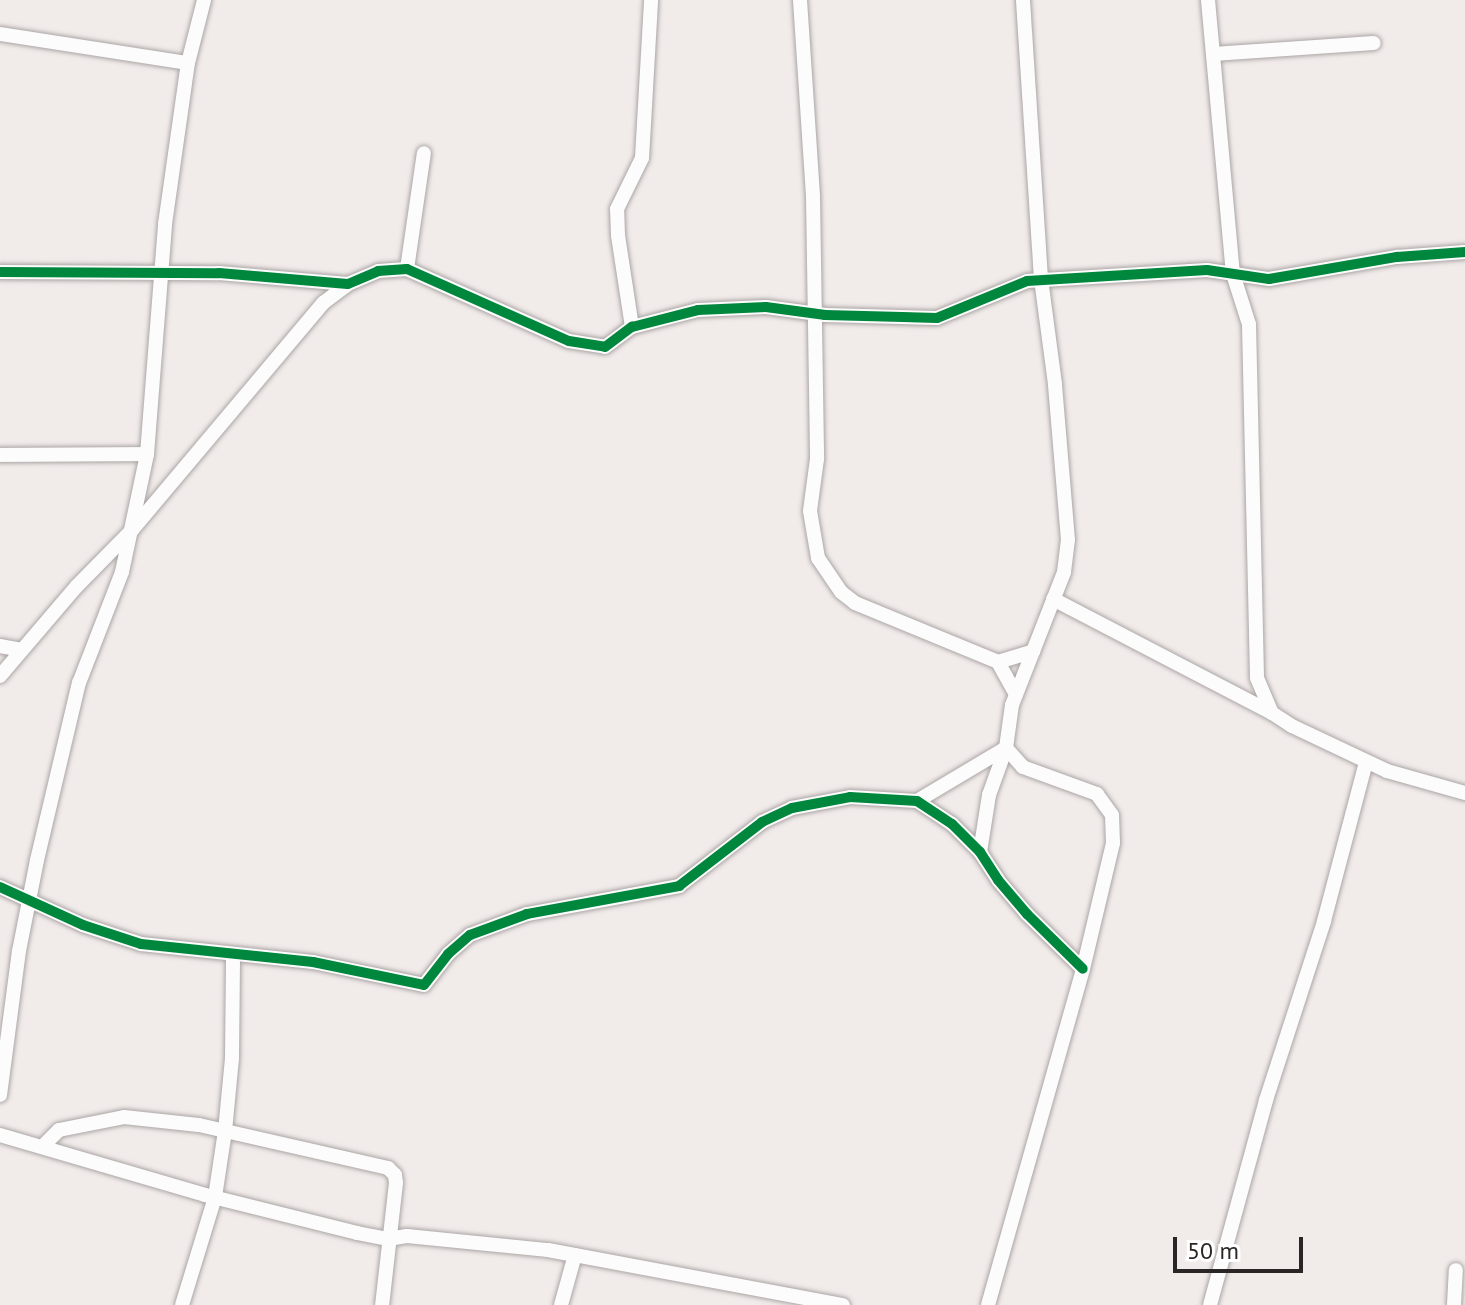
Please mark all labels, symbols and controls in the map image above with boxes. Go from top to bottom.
scale bar [1177,1221,1307,1271]
text: 50 m [1187,1235,1239,1266]

